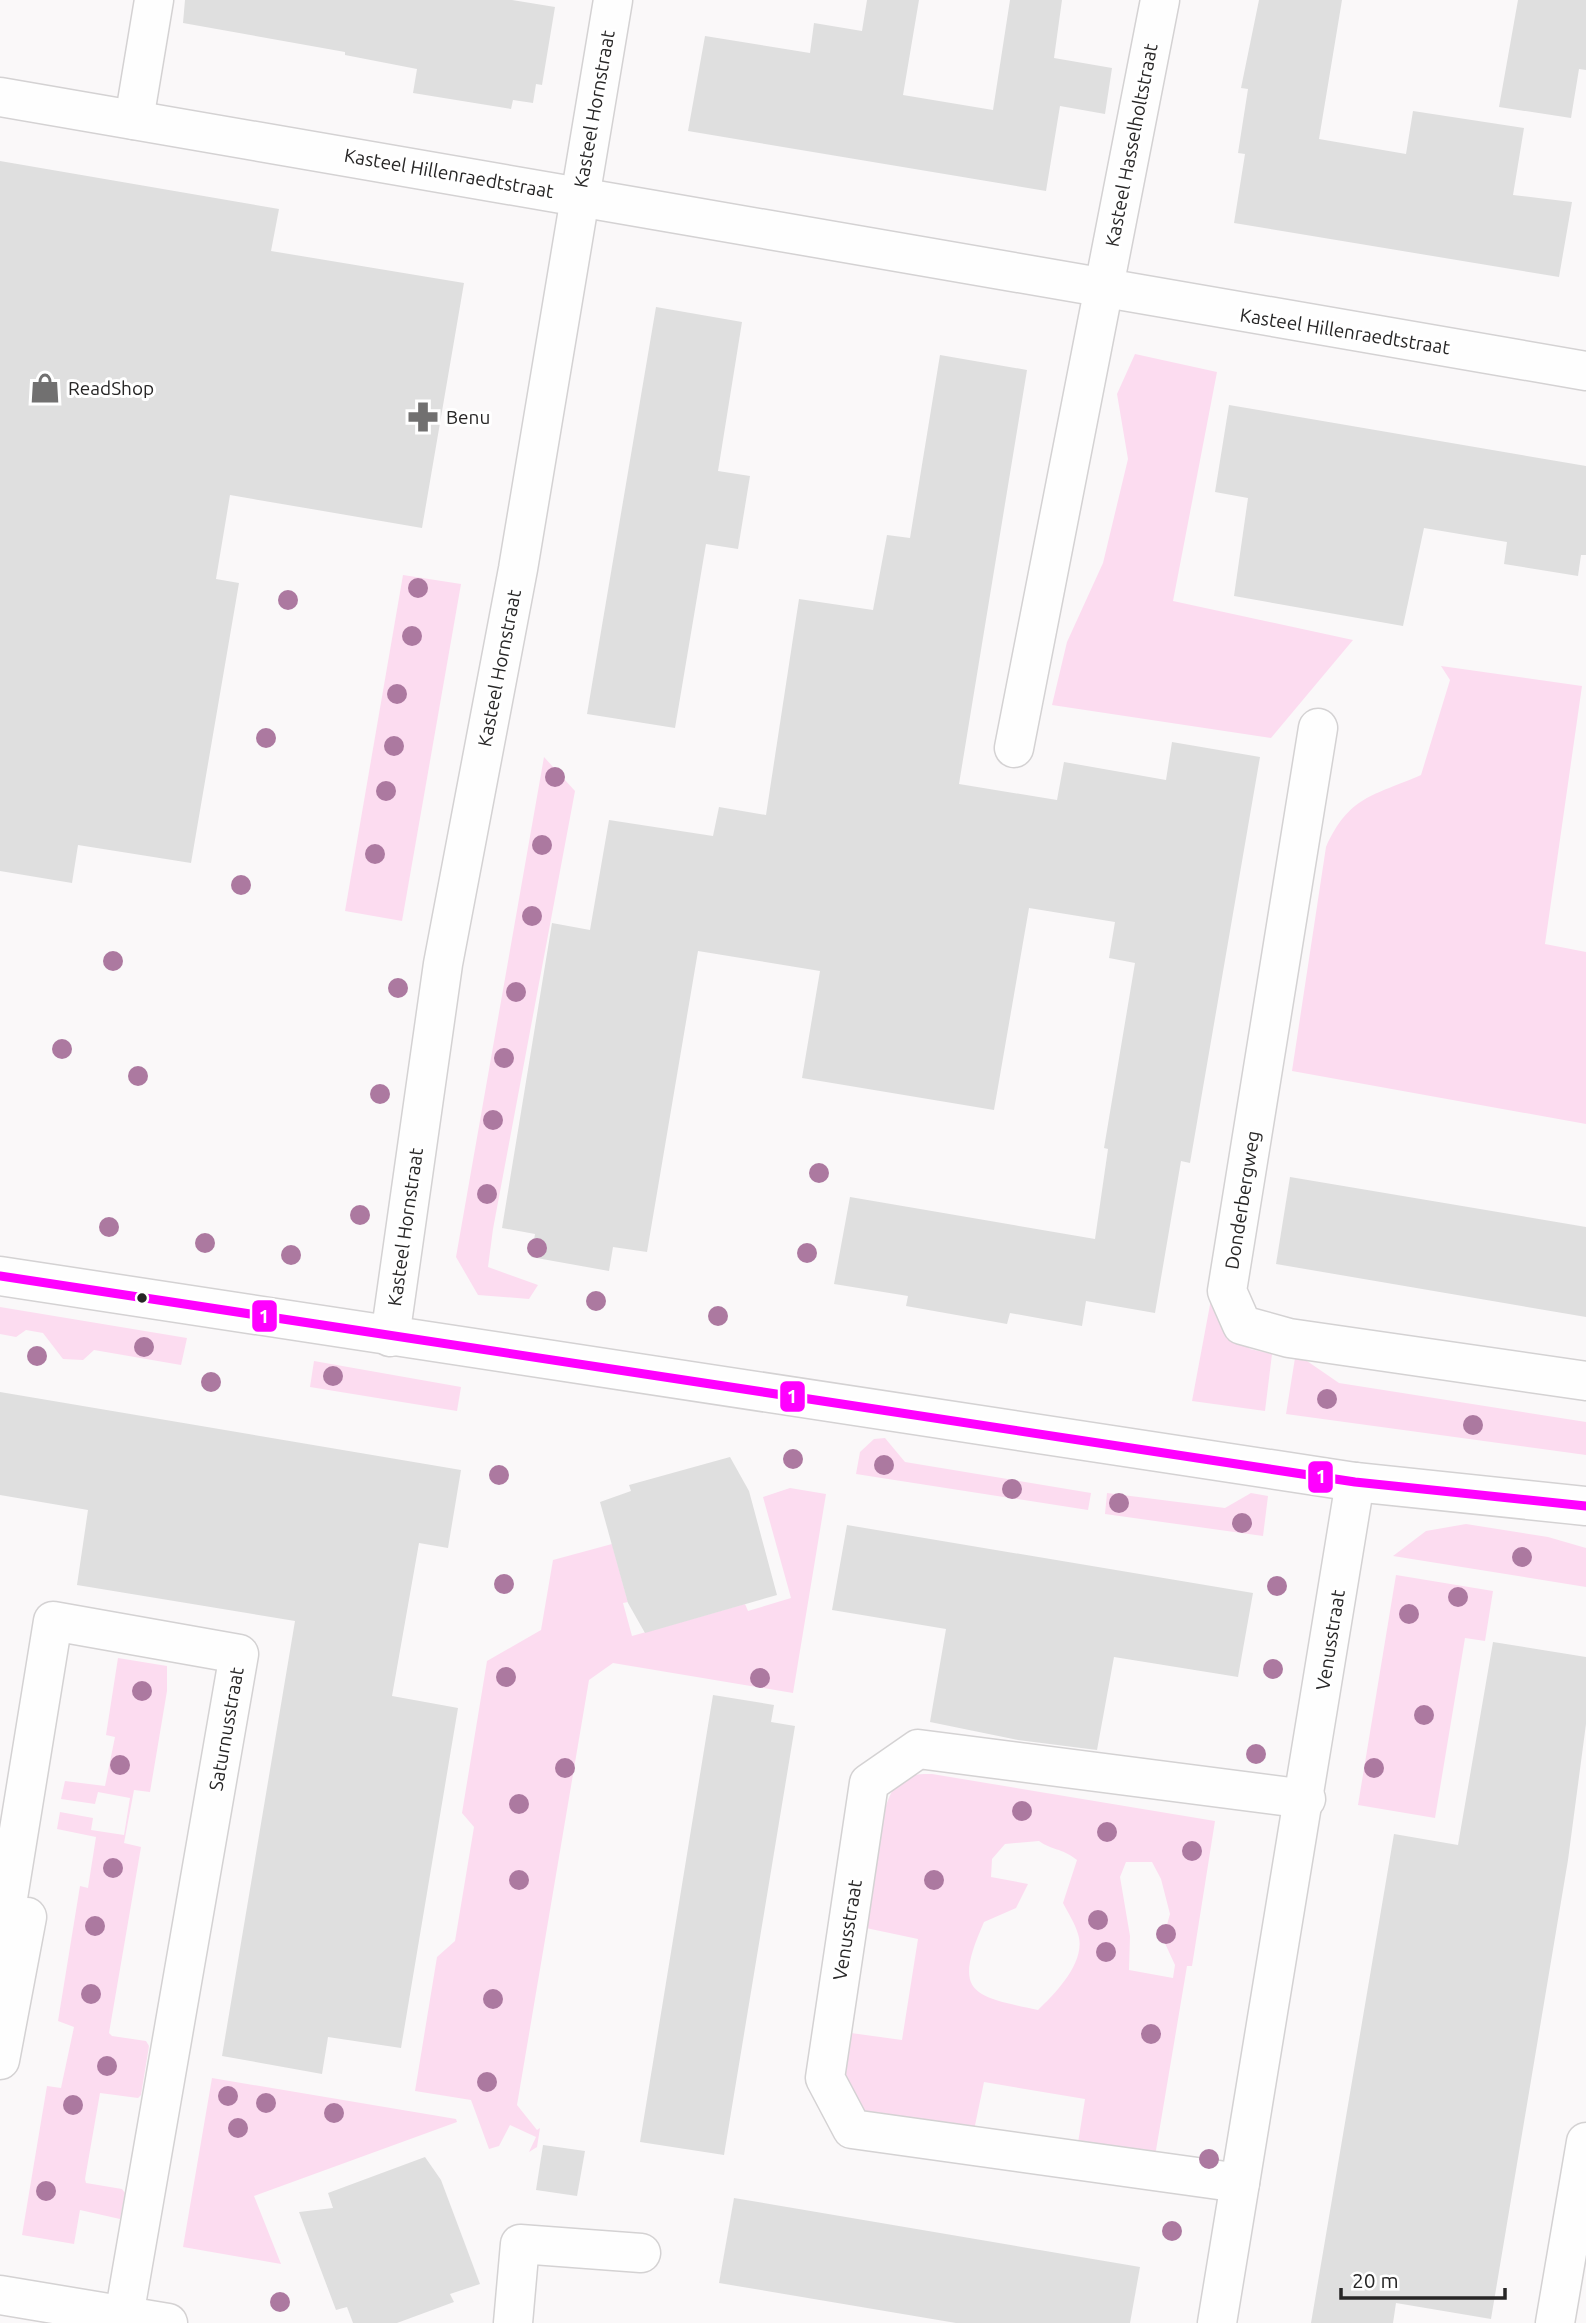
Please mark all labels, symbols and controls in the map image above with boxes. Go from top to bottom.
street label: Kasteel Hornstraat [569,28,619,190]
street label: Kasteel Hasselholtstraat [1100,41,1162,248]
street label: Kasteel Hillenraedtstraat [343,144,556,202]
street label: Kasteel Hillenraedtstraat [1238,304,1452,359]
shop icon: ReadShop [28,371,62,405]
place label: ReadShop [68,377,154,399]
pharmacy icon: Benu [406,400,440,434]
place label: Benu [446,406,490,428]
street label: Kasteel Hornstraat [473,587,525,748]
street label: Donderbergweg [1220,1129,1264,1271]
street label: Kasteel Hornstraat [383,1146,427,1308]
unlabelled marker [135,1291,149,1305]
line badge: 1 [251,1299,278,1333]
text: 1 [259,1305,269,1327]
line badge: 1 [779,1380,806,1413]
text: 1 [787,1385,797,1407]
line badge: 1 [1307,1460,1334,1494]
text: 1 [1316,1465,1326,1487]
street label: Venusstraat [1311,1588,1349,1692]
street label: Saturnusstraat [204,1665,248,1793]
street label: Venusstraat [828,1878,866,1982]
scale bar [1341,2256,1506,2300]
text: 20 m [1352,2268,1399,2292]

